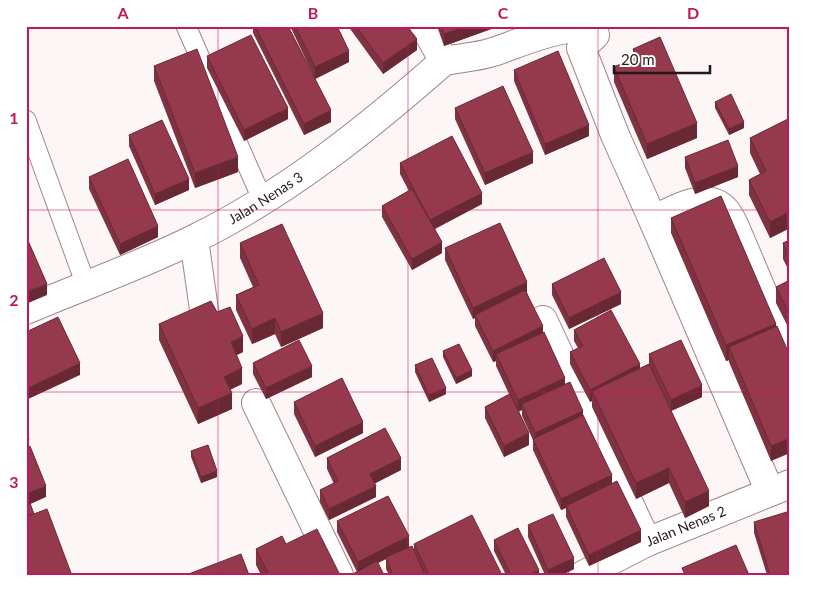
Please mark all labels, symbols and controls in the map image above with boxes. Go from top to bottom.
text: A [116,3,129,22]
text: B [308,3,318,22]
text: C [498,3,509,22]
text: D [687,3,699,22]
scale bar [614,42,710,74]
text: 20 m [621,50,655,68]
text: 1 [9,108,19,127]
street label: Jalan Nenas 3 [225,168,306,227]
text: 2 [9,290,19,309]
text: 3 [9,472,19,491]
street label: Jalan Nenas 2 [643,502,728,550]

